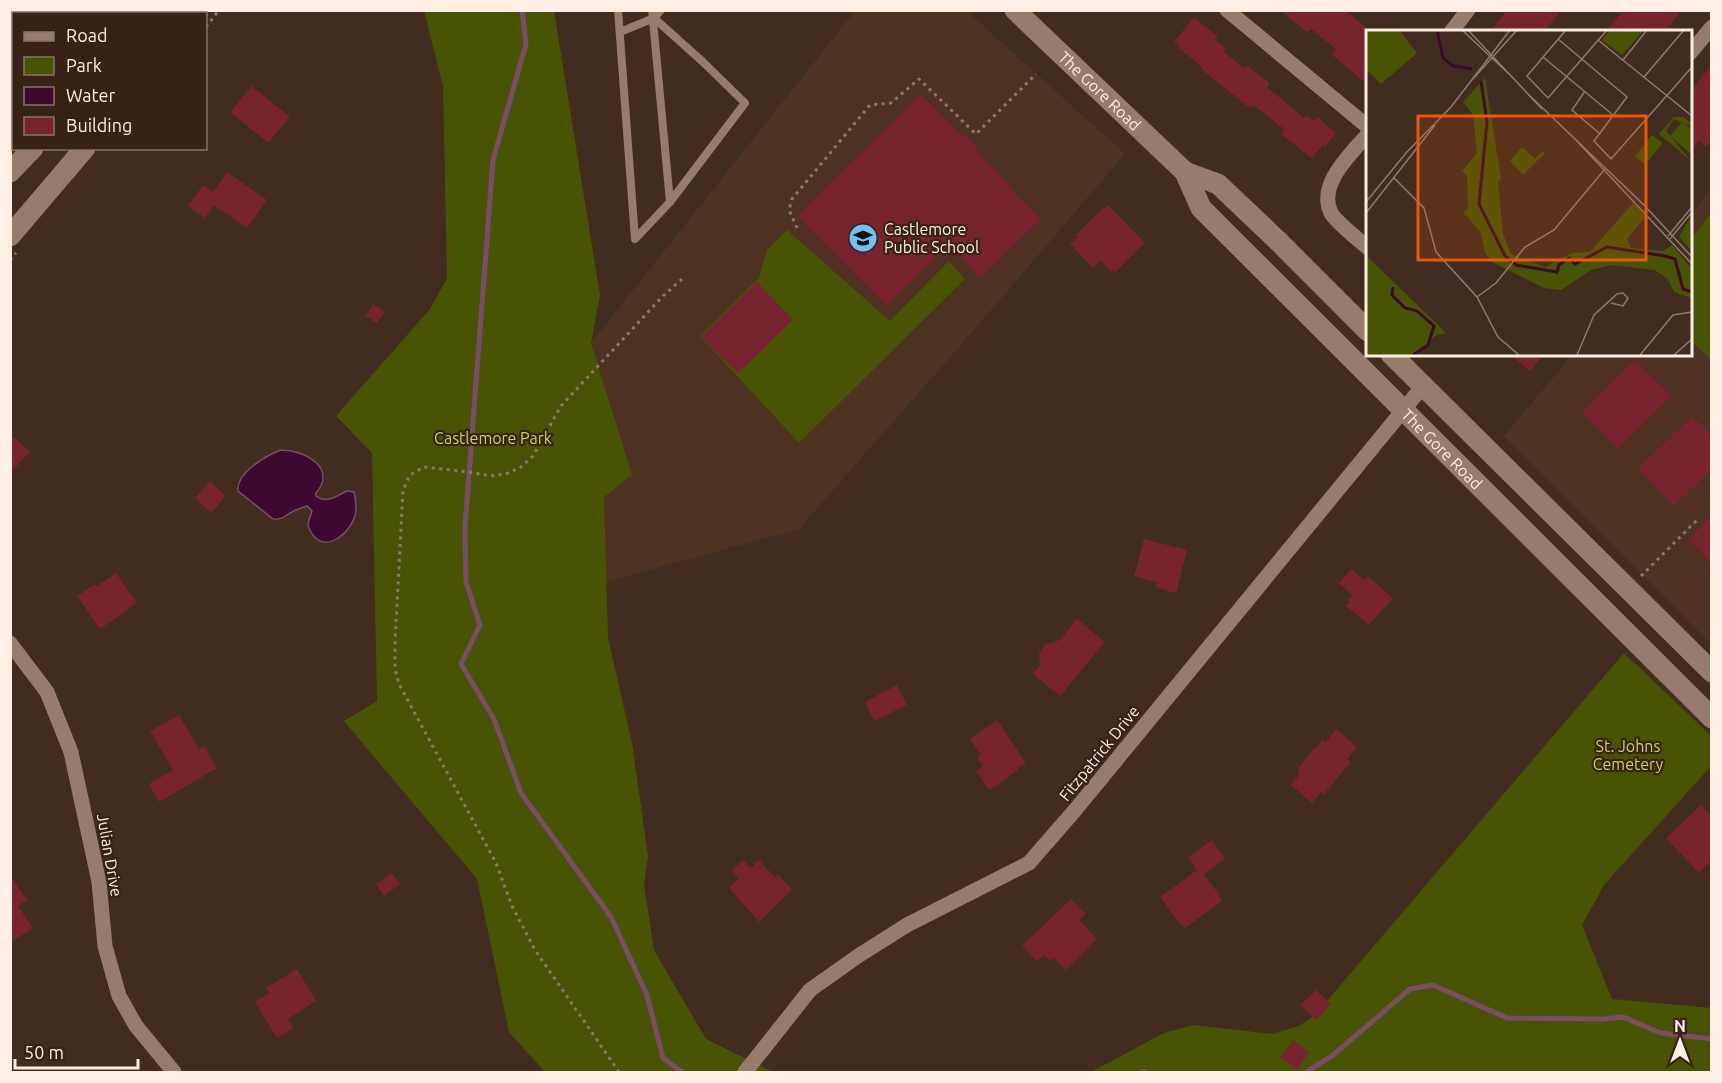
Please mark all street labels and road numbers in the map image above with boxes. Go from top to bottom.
street label: The Gore Road [1055,48,1144,134]
street label: The Gore Road [1398,405,1486,493]
street label: Fitzpatrick Drive [1055,702,1143,804]
street label: Julian Drive [94,812,126,898]

